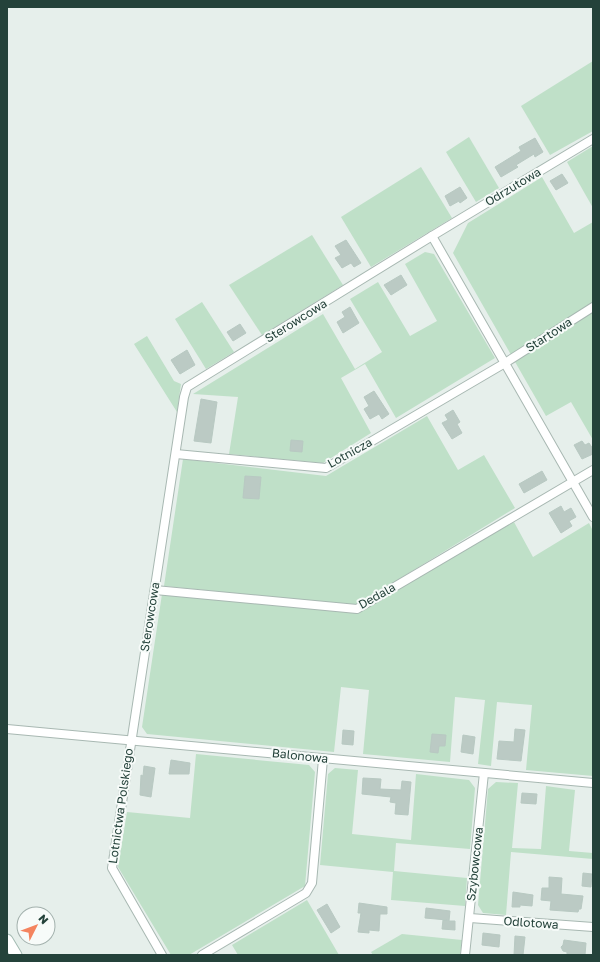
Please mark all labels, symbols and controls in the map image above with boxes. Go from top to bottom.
street label: Odrzutowa [482,164,543,209]
street label: Sterowcowa [262,296,330,346]
street label: Startowa [523,314,575,355]
street label: Lotnicza [325,434,375,471]
street label: Dedala [356,579,398,612]
street label: Sterowcowa [137,581,162,653]
street label: Balonowa [271,745,329,766]
street label: Lotnictwa Polskiego [105,747,136,865]
street label: Szybowcowa [463,826,486,902]
north arrow [16,906,56,946]
text: N [36,912,51,926]
street label: Odlotowa [503,913,559,932]

